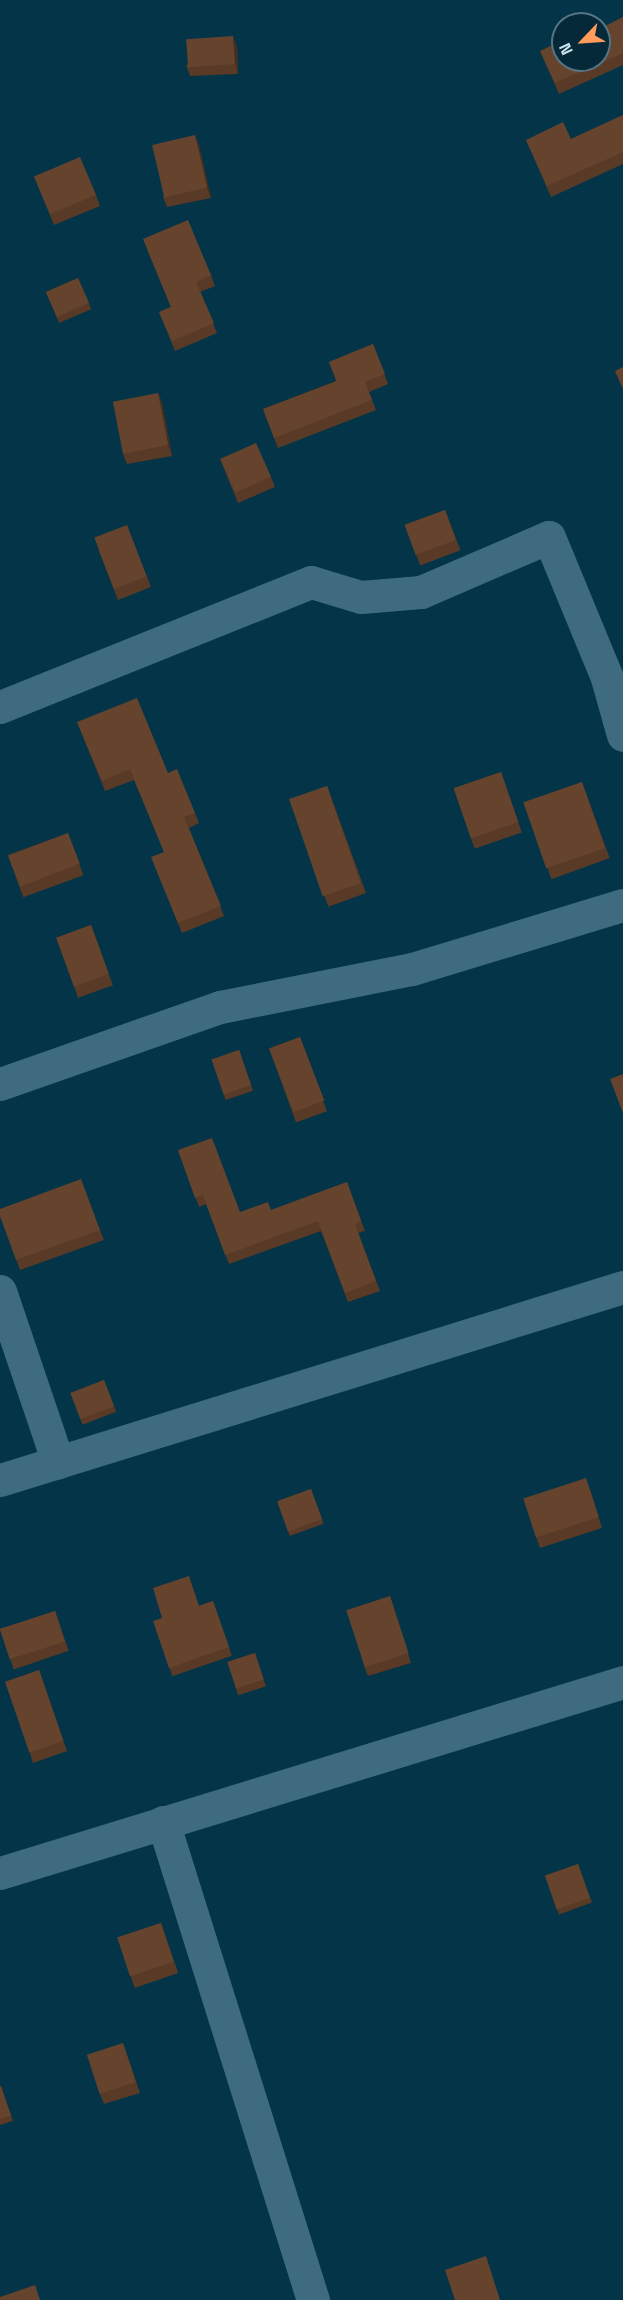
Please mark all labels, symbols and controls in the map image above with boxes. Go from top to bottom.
north arrow [551,12,611,72]
text: N [554,40,578,58]

